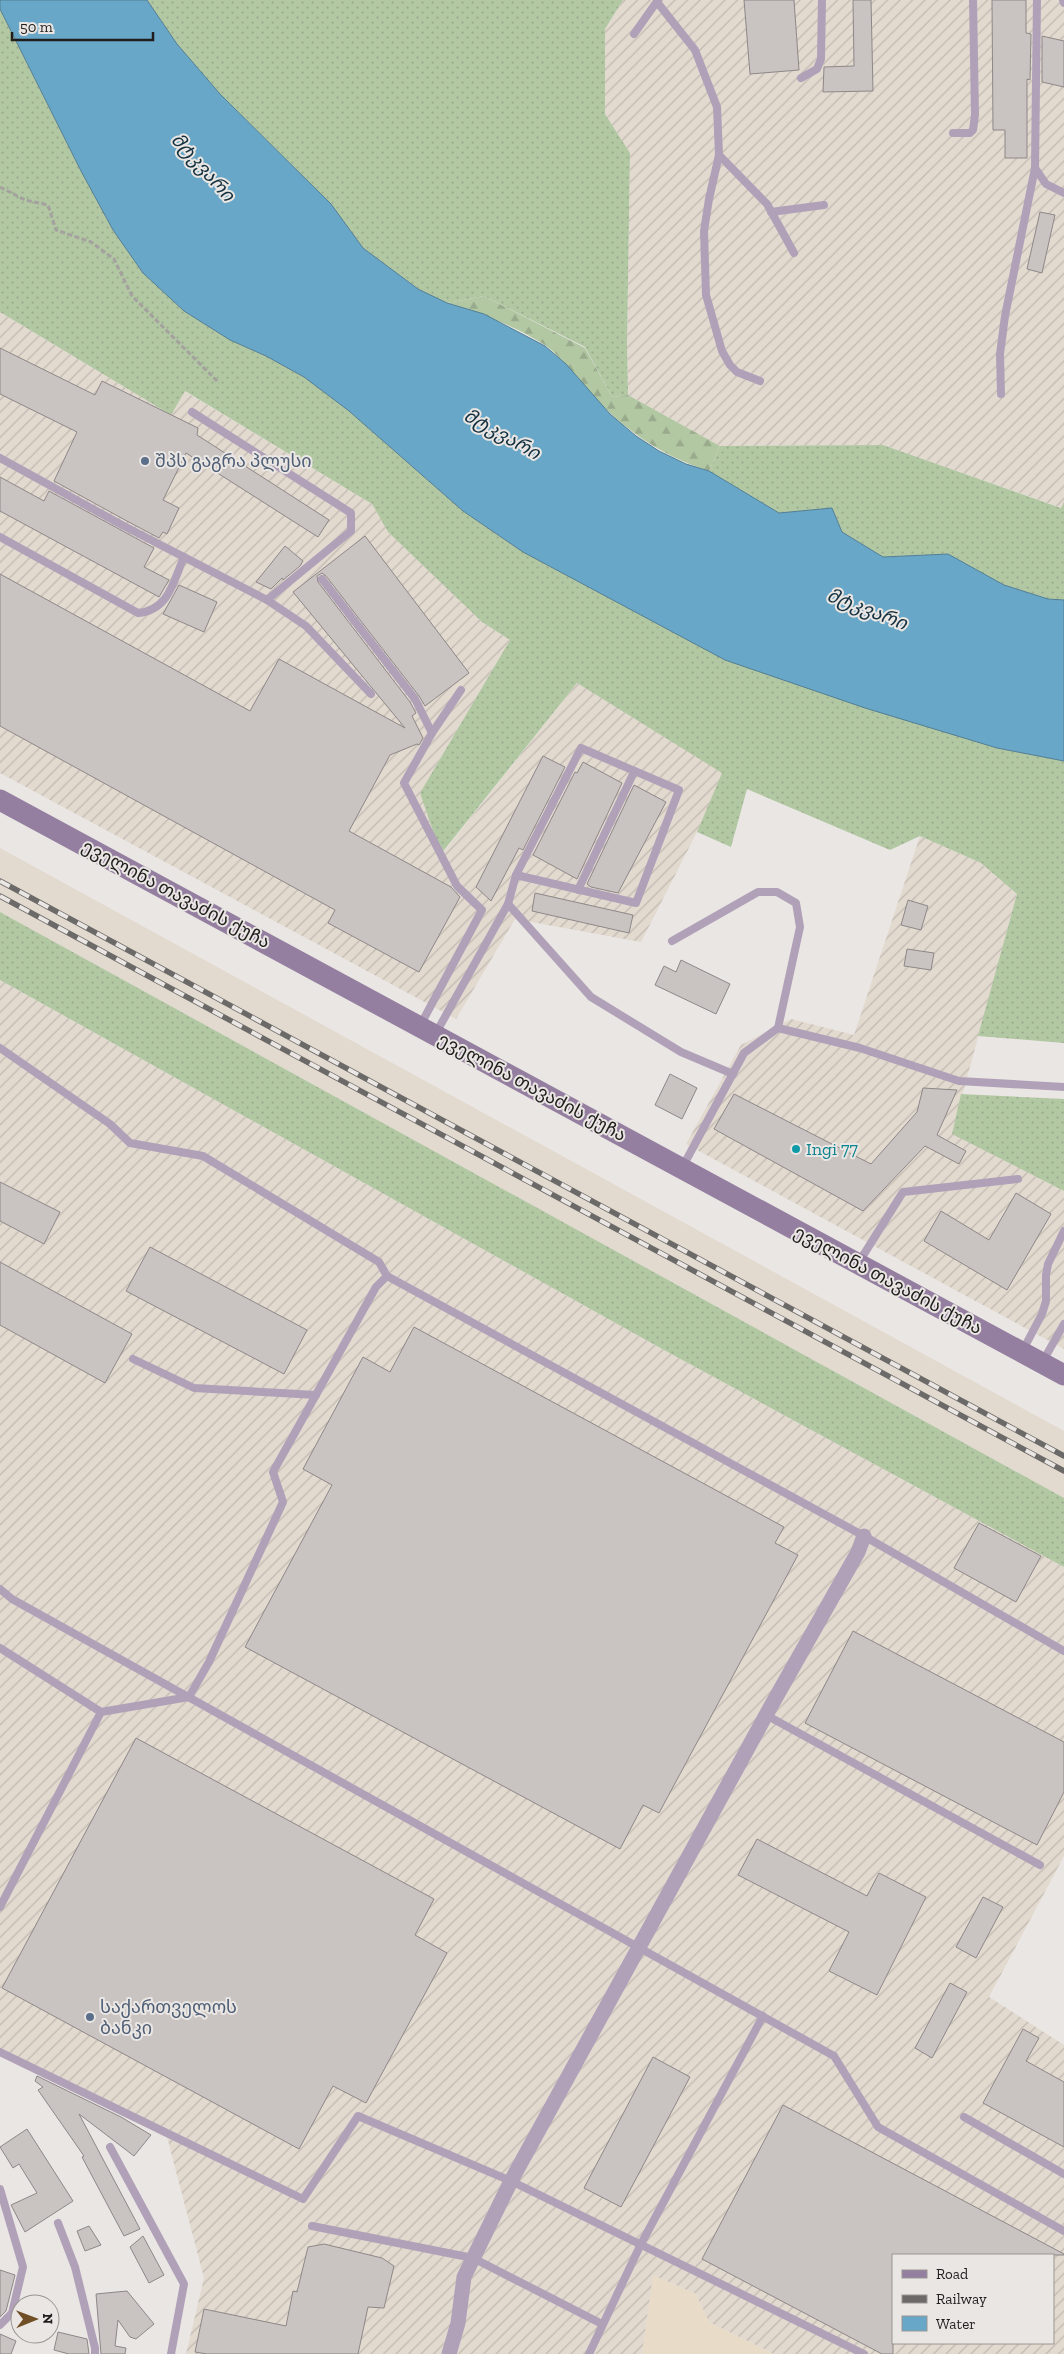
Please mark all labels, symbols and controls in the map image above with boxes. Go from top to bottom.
scale bar [12,10,154,42]
text: 50 m [20,18,53,36]
water label: მტკვარი [166,128,240,207]
water label: მტკვარი [460,404,545,465]
place label: შპს გაგრა პლუსი [155,450,312,472]
marker: შპს გაგრა პლუსი [139,455,151,467]
water label: მტკვარი [824,583,911,635]
street label: ეველინა თავაძის ქუჩა [78,835,274,953]
street label: ეველინა თავაძის ქუჩა [434,1028,630,1146]
place label: Ingi 77 [806,1138,859,1160]
marker: Ingi 77 [790,1143,802,1155]
street label: ეველინა თავაძის ქუჩა [790,1221,986,1339]
place label: საქართველოს ბანკი [100,1996,237,2039]
marker: საქართველოს ბანკი [84,2011,96,2023]
legend [892,2254,1054,2344]
text: Road [936,2265,969,2283]
text: Railway [936,2290,987,2308]
north arrow [10,2294,60,2344]
text: N [39,2313,56,2325]
text: Water [936,2315,976,2333]

